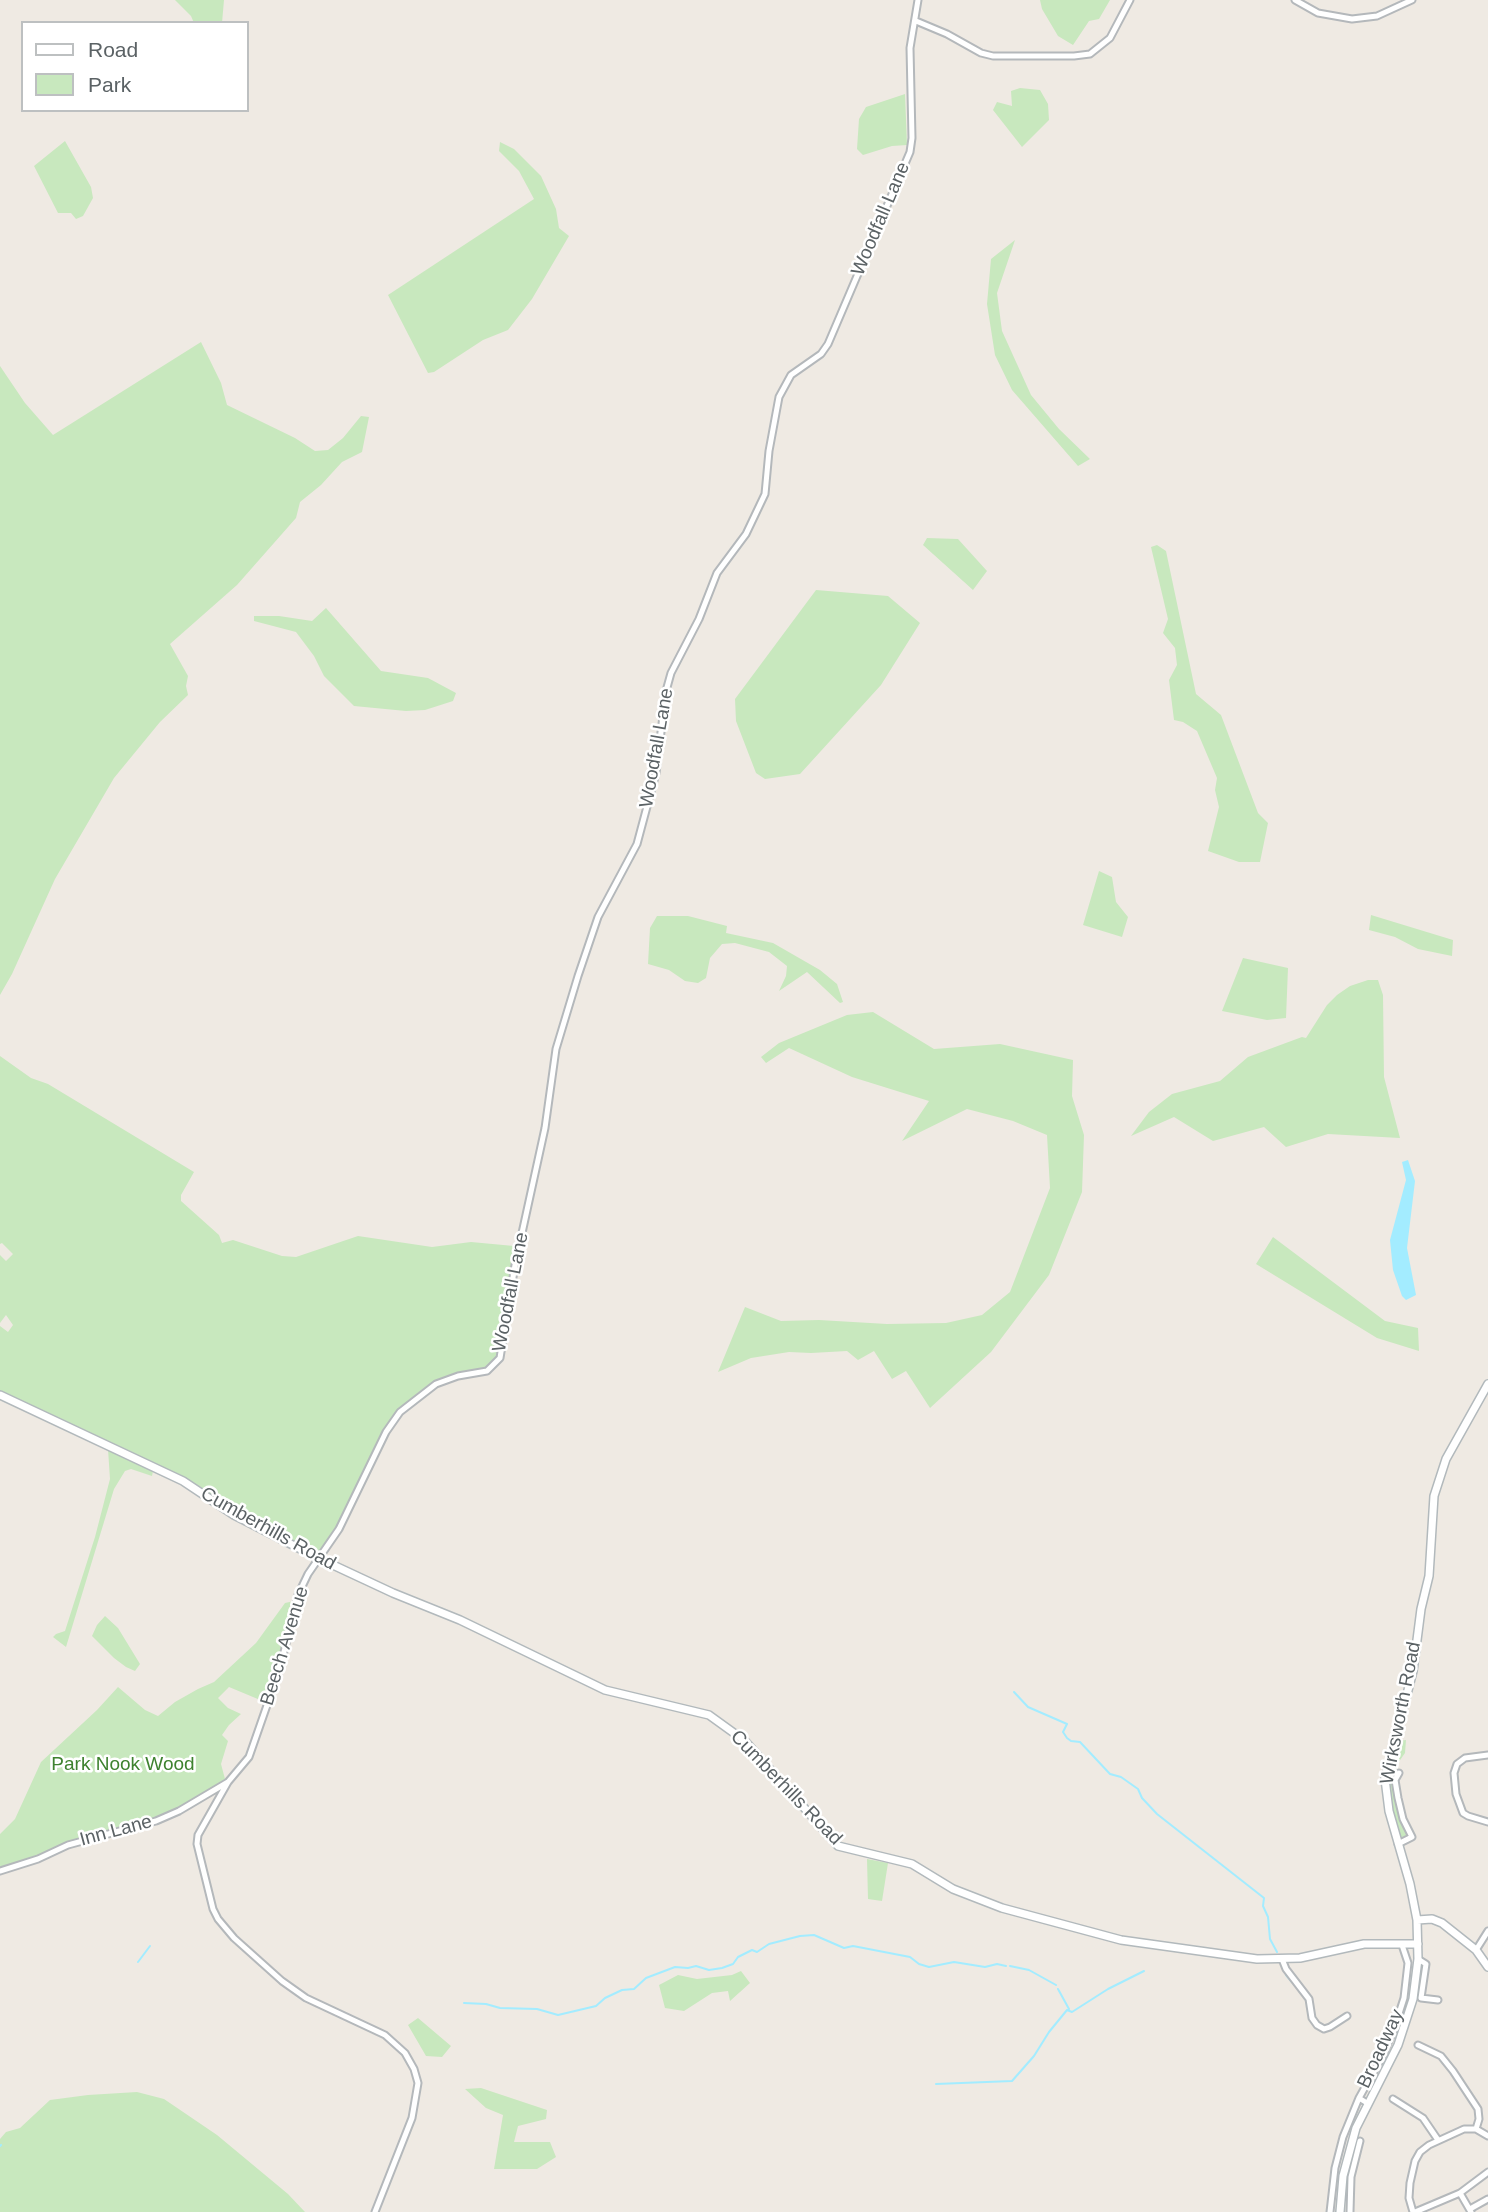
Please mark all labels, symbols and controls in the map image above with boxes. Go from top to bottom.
legend [21,21,248,112]
text: Road [88,38,138,61]
text: Park [88,73,131,96]
street label: Woodfall Lane [847,159,915,279]
street label: Woodfall Lane [635,686,679,810]
street label: Woodfall Lane [488,1230,534,1354]
street label: Cumberhills Road [196,1482,340,1576]
street label: Beech Avenue [256,1584,314,1708]
street label: Wirksworth Road [1376,1640,1426,1786]
street label: Cumberhills Road [725,1726,847,1850]
park label: Park Nook Wood [51,1754,195,1776]
street label: Inn Lane [77,1810,155,1852]
street label: Broadway [1353,2006,1409,2092]

